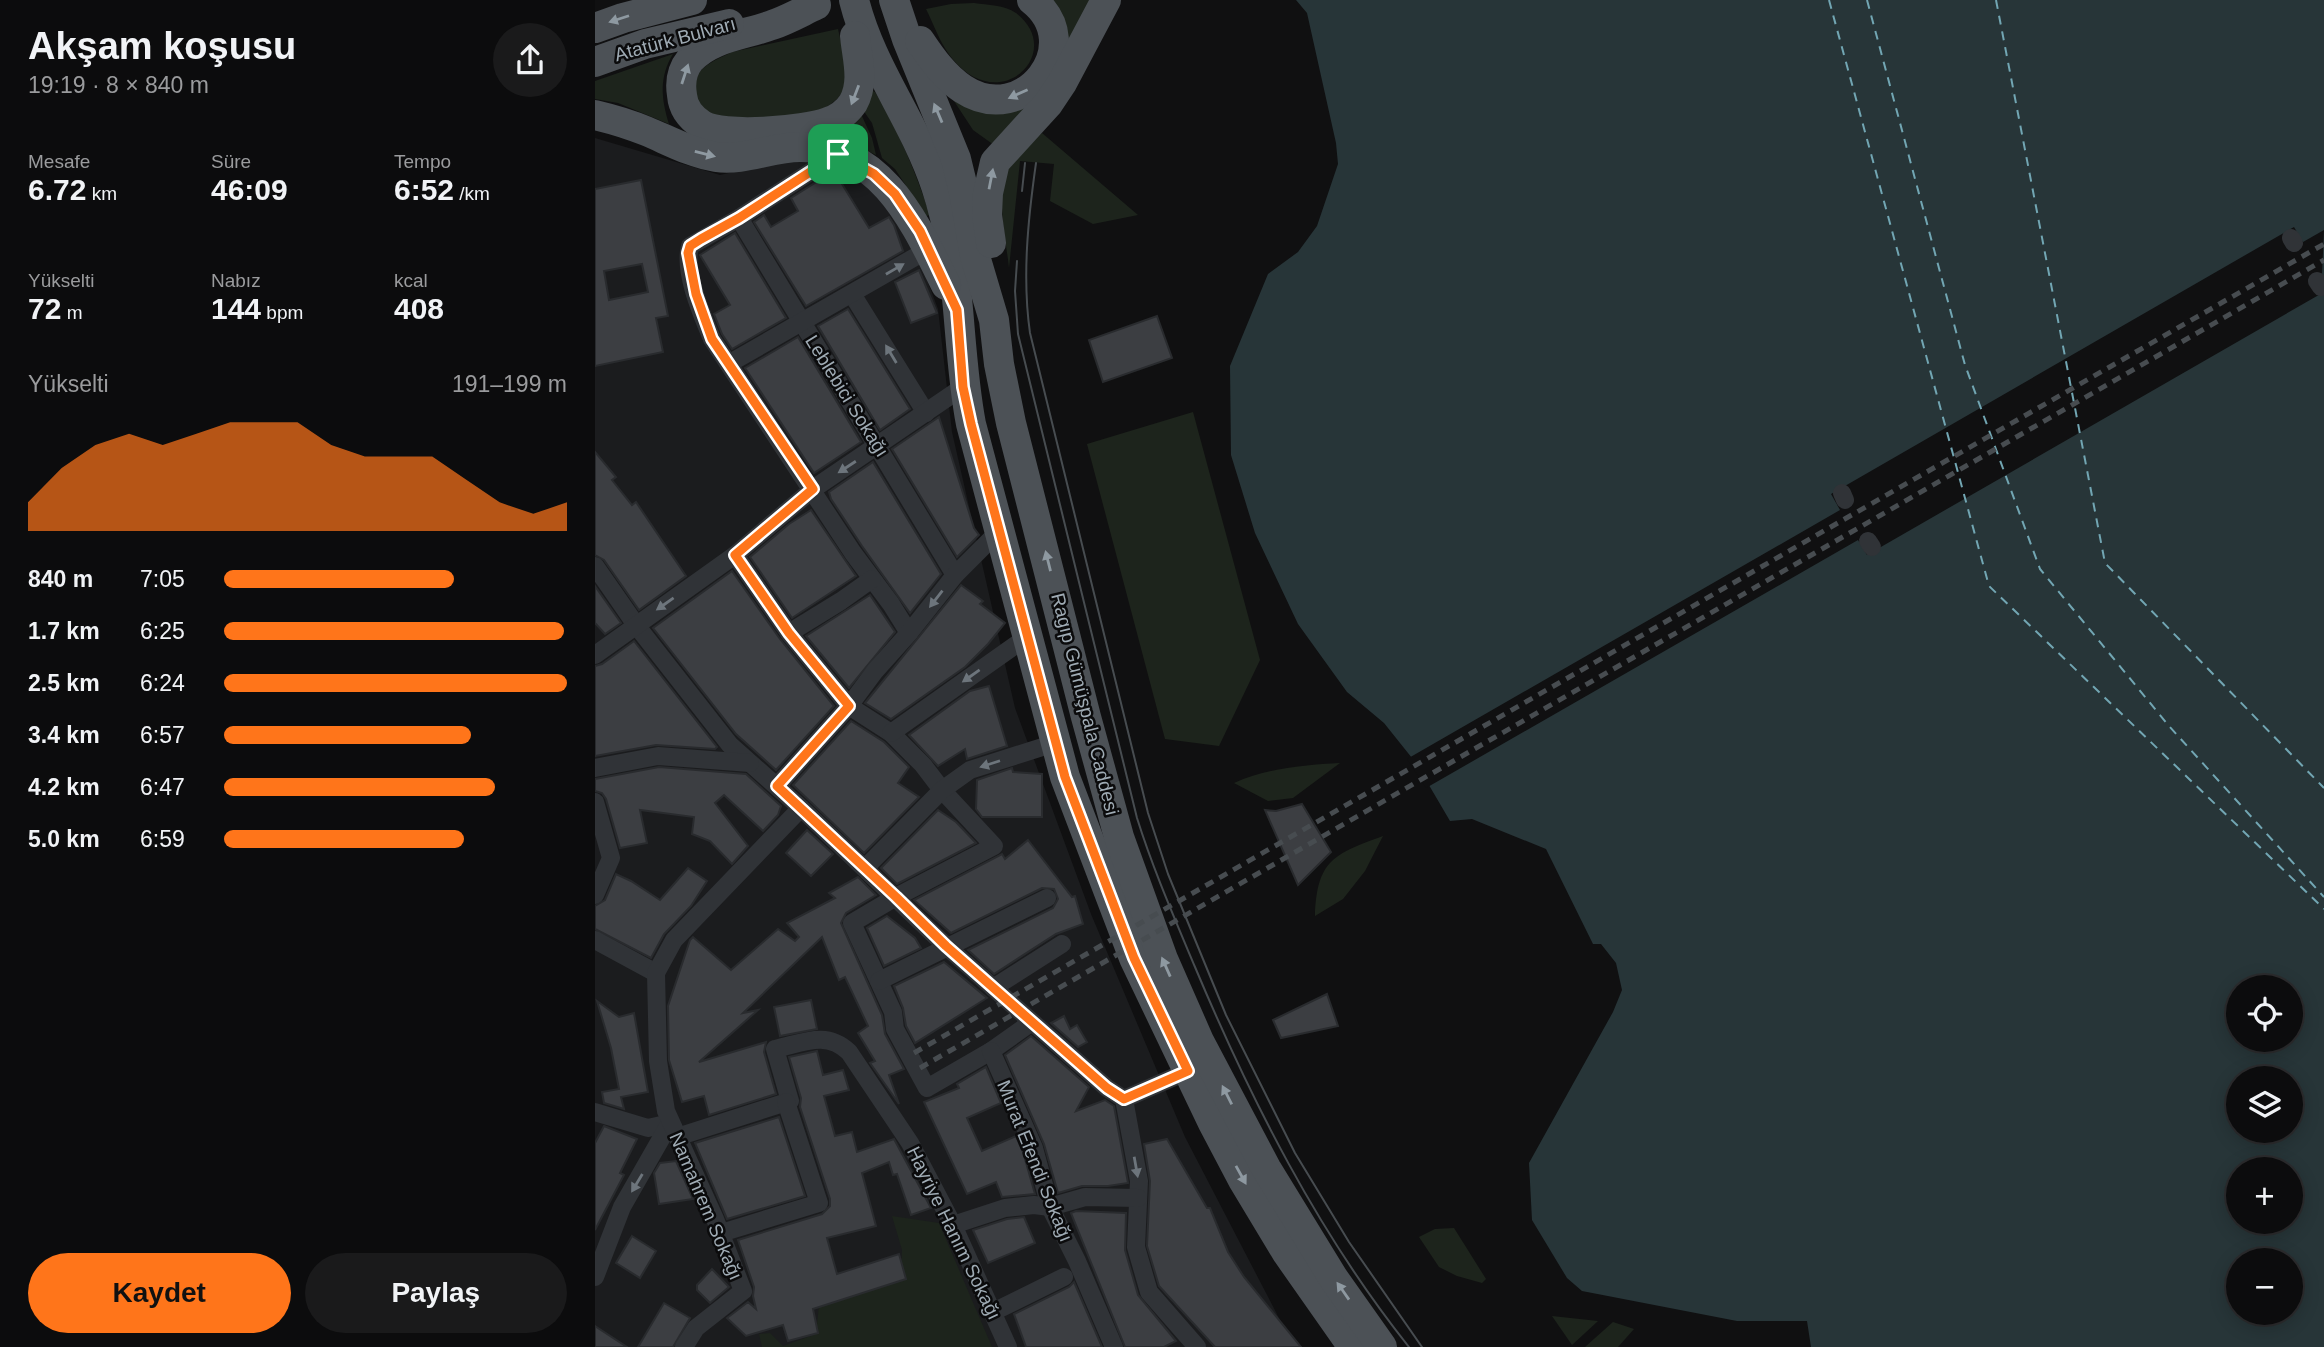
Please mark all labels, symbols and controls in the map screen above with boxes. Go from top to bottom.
street label: Atatürk Bulvarı [612,13,738,65]
one-way arrow [609,15,630,25]
button: share [493,23,567,97]
text: Akşam koşusu [28,25,296,67]
one-way arrow [680,63,691,84]
text: 19:19 · 8 × 840 m [28,72,209,98]
one-way arrow [849,85,860,106]
one-way arrow [1008,88,1028,100]
one-way arrow [932,102,943,123]
pin [808,124,868,184]
icon: arrive [819,135,857,173]
one-way arrow [694,149,716,160]
text: Mesafe [28,151,90,172]
text: Süre [211,151,251,172]
text: Tempo [394,151,451,172]
one-way arrow [985,168,996,190]
text: 6.72 [28,173,86,206]
text: 46:09 [211,173,288,206]
text: 6:52 [394,173,454,206]
text: km [86,183,117,204]
text: /km [454,183,490,204]
one-way arrow [886,263,905,275]
text: Yükselti [28,270,95,291]
text: Nabız [211,270,261,291]
text: kcal [394,270,428,291]
text: 72 [28,292,61,325]
text: 144 [211,292,261,325]
text: 408 [394,292,444,325]
text: m [61,302,82,323]
text: bpm [261,302,303,323]
street label: Leblebici Sokağı [801,331,893,461]
one-way arrow [884,345,897,364]
text: Yükselti [28,371,109,397]
text: 191–199 m [452,371,567,397]
one-way arrow [837,460,856,473]
one-way arrow [1042,550,1053,572]
text: 840 m [28,566,93,592]
text: 7:05 [140,566,185,592]
one-way arrow [929,590,943,608]
street label: Ragıp Gümüşpala Caddesi [1047,591,1123,817]
one-way arrow [656,597,675,610]
text: 1.7 km [28,618,100,644]
text: 6:25 [140,618,185,644]
one-way arrow [962,669,980,683]
text: 2.5 km [28,670,100,696]
text: 6:24 [140,670,185,696]
text: 3.4 km [28,722,100,748]
text: 6:57 [140,722,185,748]
one-way arrow [979,759,1000,769]
text: 4.2 km [28,774,100,800]
text: 6:47 [140,774,185,800]
text: 5.0 km [28,826,100,852]
text: 6:59 [140,826,185,852]
one-way arrow [1161,956,1172,977]
map controls [2226,975,2303,1325]
button: locate [2226,975,2303,1052]
button: layers [2226,1066,2303,1143]
street label: Murat Efendi Sokağı [993,1077,1077,1245]
one-way arrow [1222,1085,1234,1105]
street label: Namahrem Sokağı [665,1129,747,1283]
street label: Hayriye Hanım Sokağı [903,1143,1005,1323]
one-way arrow [1131,1156,1142,1178]
button: + [2226,1157,2303,1234]
one-way arrow [1235,1165,1247,1185]
one-way arrow [630,1173,643,1192]
button: − [2226,1248,2303,1325]
button: Kaydet [28,1253,291,1333]
button: Paylaş [305,1253,567,1333]
one-way arrow [1336,1282,1350,1300]

